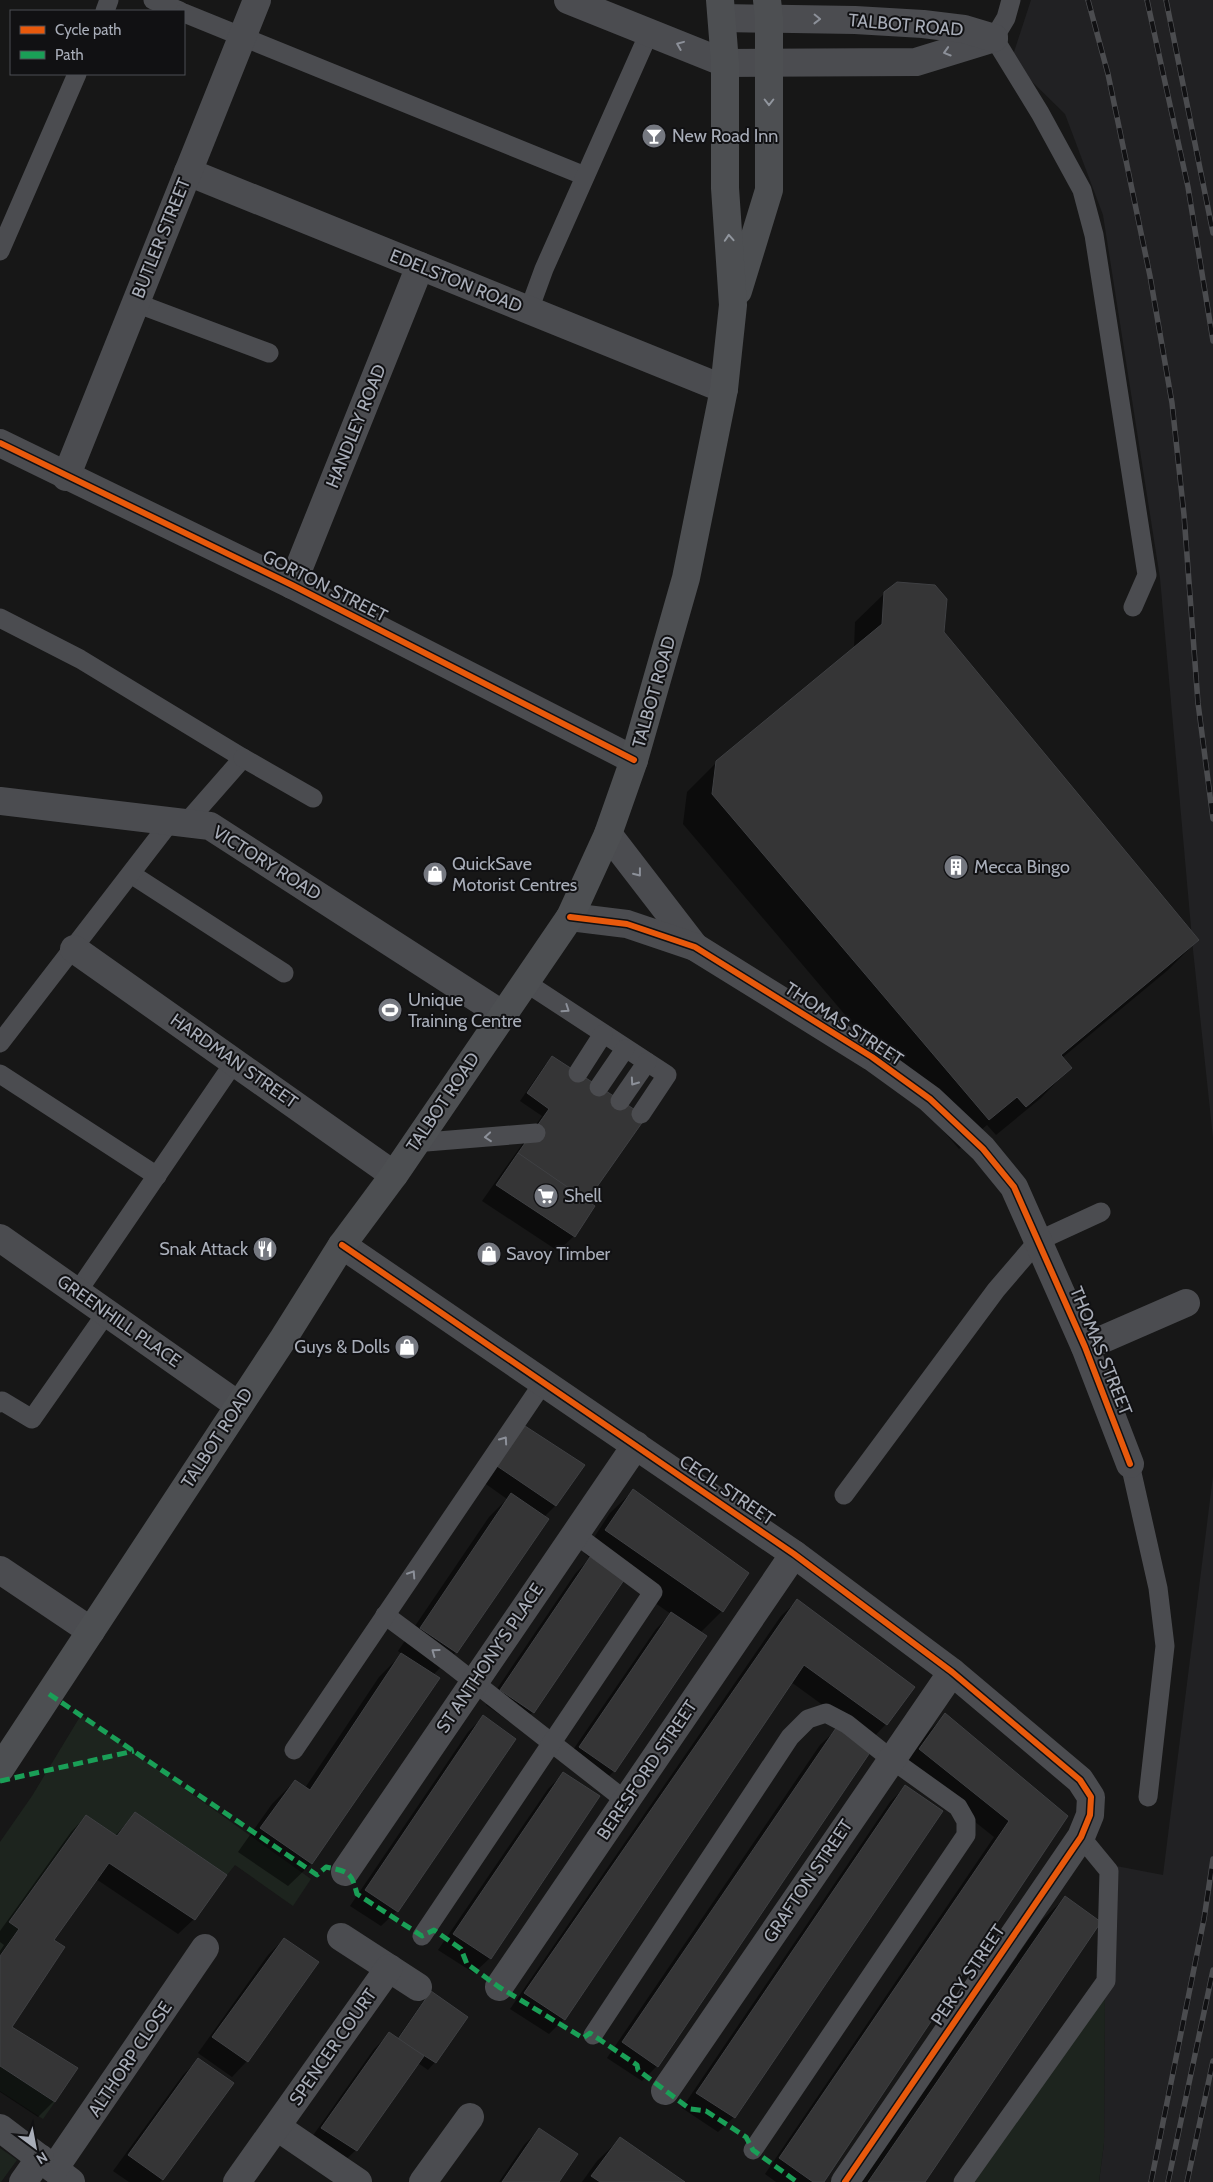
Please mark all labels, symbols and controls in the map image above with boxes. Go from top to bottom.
street label: TALBOT ROAD [848,9,964,41]
legend [10,10,185,75]
one-way arrow [814,14,822,24]
text: Cycle path [55,21,121,39]
one-way arrow [676,41,684,51]
text: Path [55,46,84,64]
one-way arrow [943,47,952,57]
one-way arrow [764,98,774,106]
bar icon: New Road Inn [641,123,667,149]
place label: New Road Inn [672,125,778,147]
street label: BUTLER STREET [127,174,195,301]
one-way arrow [723,234,734,242]
street label: EDELSTON ROAD [387,244,525,318]
street label: HANDLEY ROAD [321,361,391,491]
street label: GORTON STREET [259,545,391,627]
street label: TALBOT ROAD [628,634,680,750]
street label: VICTORY ROAD [209,821,325,905]
place label: QuickSave Motorist Centres [452,853,577,896]
building icon: Mecca Bingo [943,854,969,880]
place label: Mecca Bingo [974,856,1070,878]
shop icon: QuickSave Motorist Centres [422,861,448,887]
one-way arrow [632,867,641,876]
street label: THOMAS STREET [781,978,908,1071]
place label: Unique Training Centre [408,989,522,1032]
sports icon: Unique Training Centre [377,997,403,1023]
one-way arrow [560,1003,570,1012]
street label: HARDMAN STREET [166,1009,302,1113]
street label: TALBOT ROAD [402,1048,484,1156]
one-way arrow [631,1076,640,1085]
one-way arrow [484,1131,492,1142]
supermarket icon: Shell [533,1183,559,1209]
place label: Shell [564,1185,603,1207]
restaurant icon: Snak Attack [252,1236,278,1262]
place label: Snak Attack [159,1238,249,1260]
shop icon: Savoy Timber [476,1241,502,1267]
place label: Savoy Timber [506,1243,611,1265]
street label: GREENHILL PLACE [53,1270,185,1372]
street label: THOMAS STREET [1065,1283,1137,1419]
shop icon: Guys & Dolls [394,1334,420,1360]
place label: Guys & Dolls [294,1336,390,1358]
street label: TALBOT ROAD [176,1384,258,1492]
one-way arrow [498,1437,507,1446]
street label: CECIL STREET [675,1450,779,1530]
one-way arrow [406,1571,415,1580]
street label: ST ANTHONY'S PLACE [432,1579,548,1737]
one-way arrow [431,1649,441,1658]
street label: BERESFORD STREET [592,1696,702,1844]
street label: GRAFTON STREET [759,1815,858,1947]
street label: PERCY STREET [926,1920,1010,2030]
street label: SPENCER COURT [285,1984,382,2110]
street label: ALTHORP CLOSE [83,1997,177,2121]
north arrow [10,2122,60,2172]
text: N [33,2148,51,2168]

